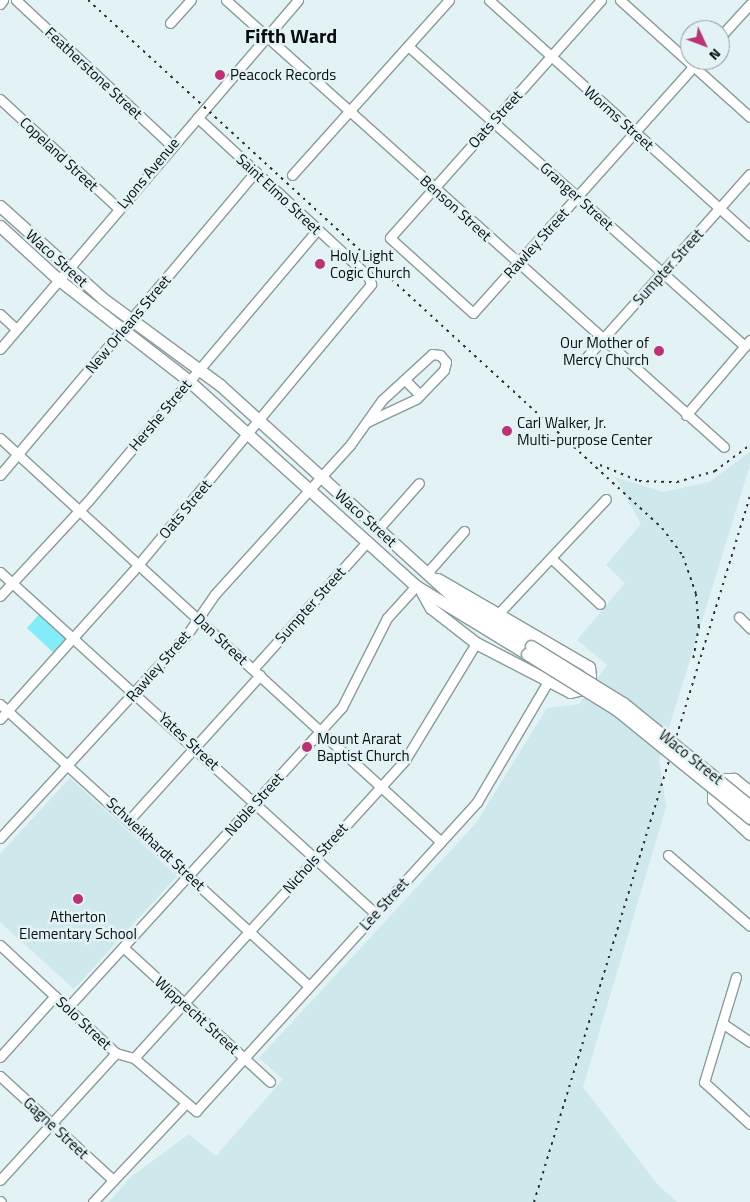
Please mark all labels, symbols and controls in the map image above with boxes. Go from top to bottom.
north arrow [680,20,730,70]
street label: Featherstone Street [42,23,146,123]
district label: Fifth Ward [245,23,337,47]
text: N [705,44,727,66]
place label: Peacock Records [230,66,336,84]
marker: Peacock Records [214,69,226,81]
street label: Worms Street [580,82,658,154]
street label: Oats Street [464,86,526,152]
street label: Copeland Street [16,113,102,195]
street label: Lyons Avenue [113,134,183,212]
street label: Saint Elmo Street [233,150,325,238]
street label: Granger Street [537,158,617,234]
street label: Benson Street [417,171,495,245]
street label: Rawley Street [500,204,572,282]
street label: Sumpter Street [629,225,707,309]
street label: Waco Street [22,226,92,290]
place label: Holy Light Cogic Church [330,246,411,281]
marker: Holy Light Cogic Church [314,258,326,270]
street label: New Orleans Street [82,271,174,377]
place label: Our Mother of Mercy Church [560,333,649,368]
marker: Our Mother of Mercy Church [653,345,665,357]
street label: Hershe Street [125,376,195,454]
place label: Carl Walker, Jr. Multi-purpose Center [517,413,653,448]
marker: Carl Walker, Jr. Multi-purpose Center [501,425,513,437]
street label: Oats Street [155,476,215,542]
street label: Waco Street [331,486,401,550]
street label: Sumpter Street [271,563,349,647]
street label: Dan Street [190,609,252,669]
street label: Rawley Street [122,627,194,705]
street label: Yates Street [155,708,223,774]
street label: Waco Street [655,726,727,788]
place label: Mount Ararat Baptist Church [317,729,410,764]
marker: Mount Ararat Baptist Church [301,741,313,753]
street label: Noble Street [221,769,287,839]
street label: Schweikhardt Street [103,794,209,894]
street label: Nichols Street [279,819,351,897]
street label: Lee Street [356,874,412,934]
marker: Atherton Elementary School [72,893,84,905]
place label: Atherton Elementary School [19,907,137,942]
street label: Wipprecht Street [151,973,243,1057]
street label: Solo Street [52,993,116,1053]
street label: Gagne Street [20,1093,92,1163]

